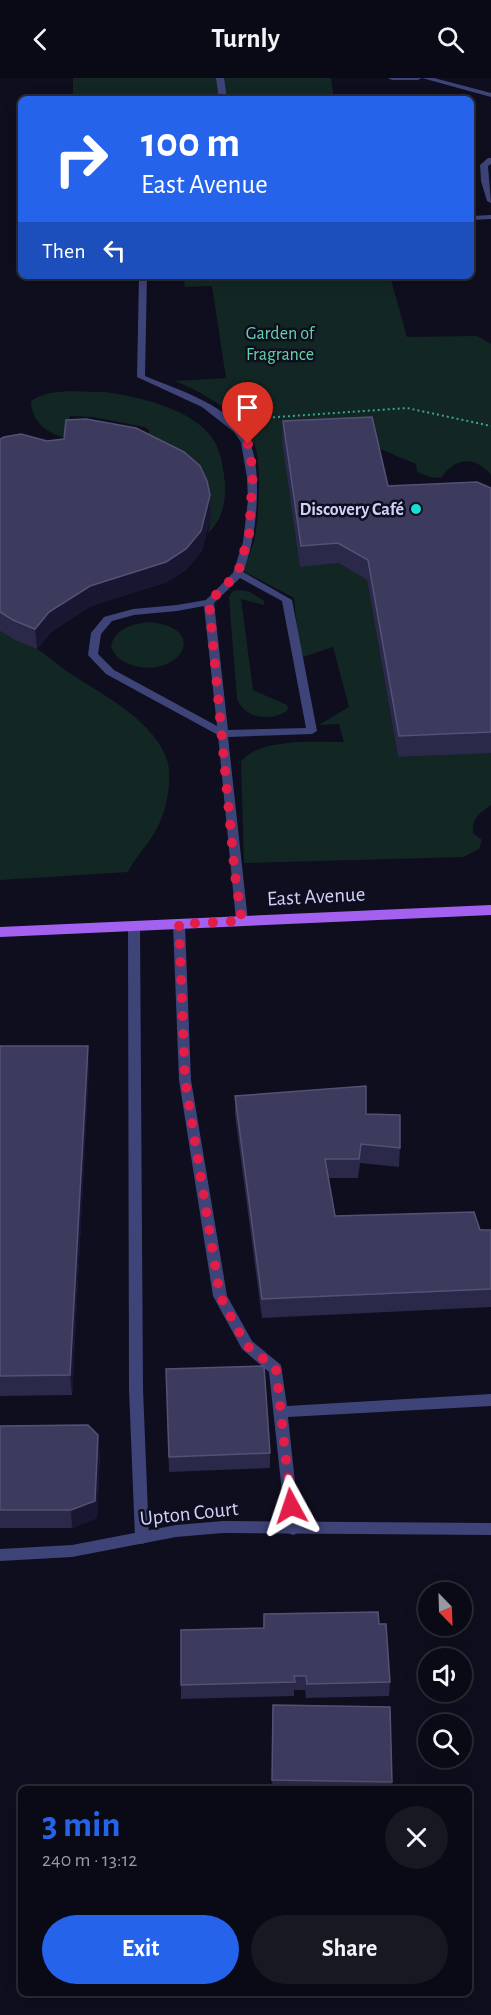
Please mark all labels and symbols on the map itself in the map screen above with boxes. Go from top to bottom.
park label: Garden of Fragrance [246,325,316,364]
pin [222,382,273,444]
place label: Discovery Café [300,501,404,519]
marker: Discovery Café [409,502,423,516]
street label: East Avenue [266,883,366,910]
position arrow [259,1474,323,1538]
street label: Upton Court [139,1498,240,1529]
north arrow [418,1582,472,1636]

